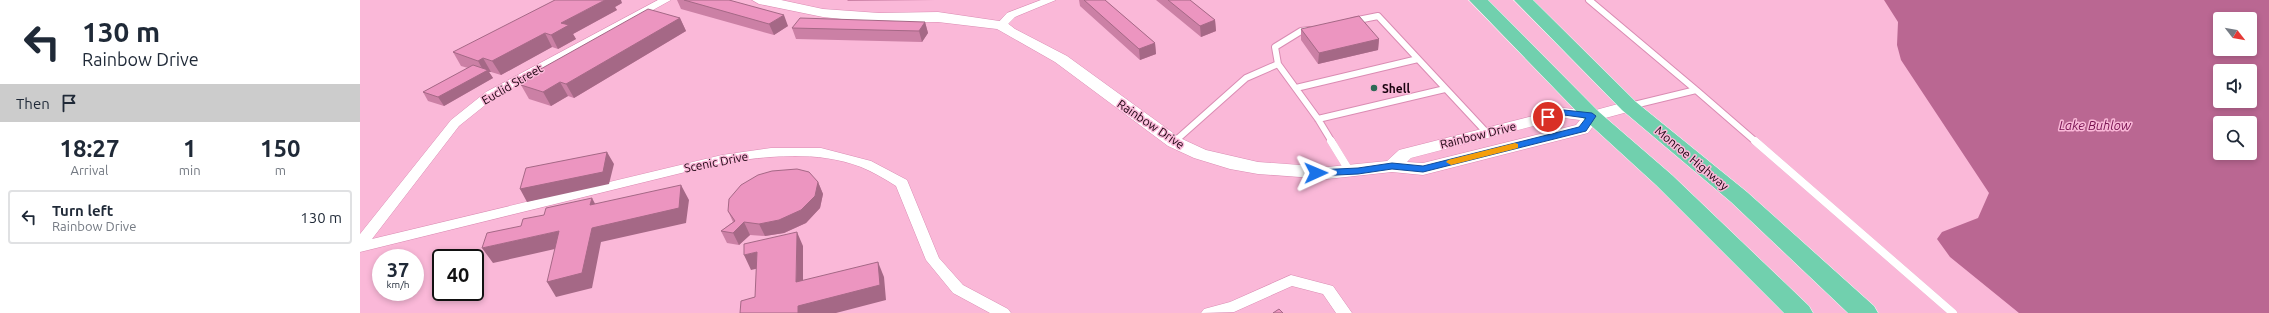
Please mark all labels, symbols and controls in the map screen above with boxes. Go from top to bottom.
north arrow [2213,12,2257,56]
map controls [2213,12,2257,160]
icon: left [16,16,68,68]
text: 130 m [82,16,160,47]
text: Rainbow Drive [82,49,199,69]
street label: Euclid Street [479,61,545,107]
button: sound [2213,64,2257,108]
place label: Shell [1382,82,1410,95]
marker: Shell [1369,83,1379,93]
icon: arrive [58,92,80,114]
text: Then [16,95,50,112]
street label: Rainbow Drive [1115,97,1187,151]
pin [1531,100,1565,134]
icon: arrive [1537,106,1559,128]
button: search [2213,116,2257,160]
water label: Lake Buhlow [2059,118,2132,132]
street label: Rainbow Drive [1439,119,1517,151]
street label: Monroe Highway [1653,124,1731,193]
text: 18:27 [59,135,119,162]
text: 1 [183,135,196,162]
text: 150 [260,135,301,162]
street label: Scenic Drive [683,149,749,175]
position arrow [1295,152,1337,194]
text: Arrival [70,163,108,177]
text: min [179,163,201,177]
text: m [275,163,286,177]
text: Turn left [52,202,113,219]
icon: left [18,206,40,228]
text: 130 m [300,209,342,226]
text: Rainbow Drive [52,219,136,233]
speed limit sign: 40 [432,249,484,301]
text: 37 [387,258,409,281]
text: km/h [386,279,410,290]

